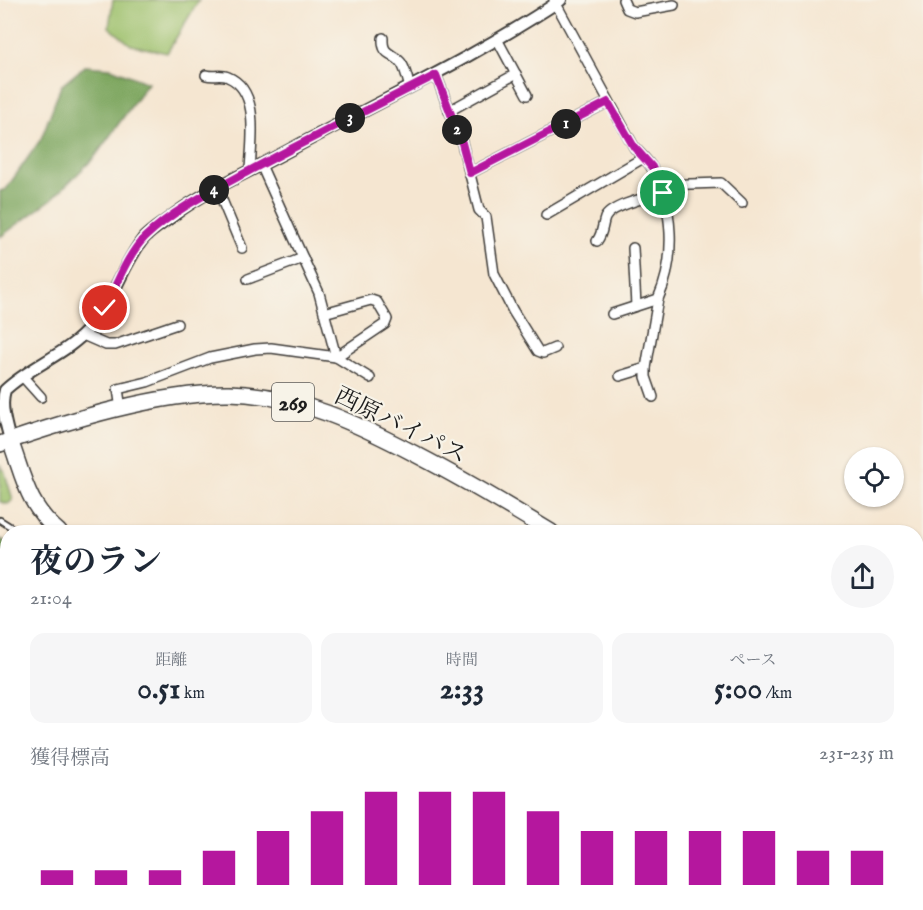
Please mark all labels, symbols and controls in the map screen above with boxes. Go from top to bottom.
pin: 3 [335,103,365,133]
text: 3 [347,108,353,128]
pin: 1 [551,109,581,139]
text: 1 [563,114,569,134]
pin: 2 [442,115,472,145]
text: 2 [453,120,461,140]
pin [637,167,688,218]
pin: 4 [199,175,229,205]
icon: arrive [646,176,679,209]
text: 4 [210,180,218,200]
pin [79,282,130,333]
icon: check [88,291,121,324]
street label: 西原バイパス [329,381,472,472]
road number: 269 [272,383,314,421]
map controls [844,447,904,507]
button: locate [844,447,904,507]
text: 夜のラン [30,542,162,584]
button: share [831,545,894,608]
text: 21:04 [30,586,72,611]
text: 距離 [155,651,187,671]
text: 時間 [446,651,478,671]
text: ペース [729,651,777,671]
text: 0.51 [137,671,180,709]
text: 2:33 [440,671,484,709]
text: 5:00 [714,671,762,709]
text: km [180,684,205,704]
text: /km [762,684,792,704]
text: 231–235 m [819,741,894,766]
text: 獲得標高 [30,746,110,771]

